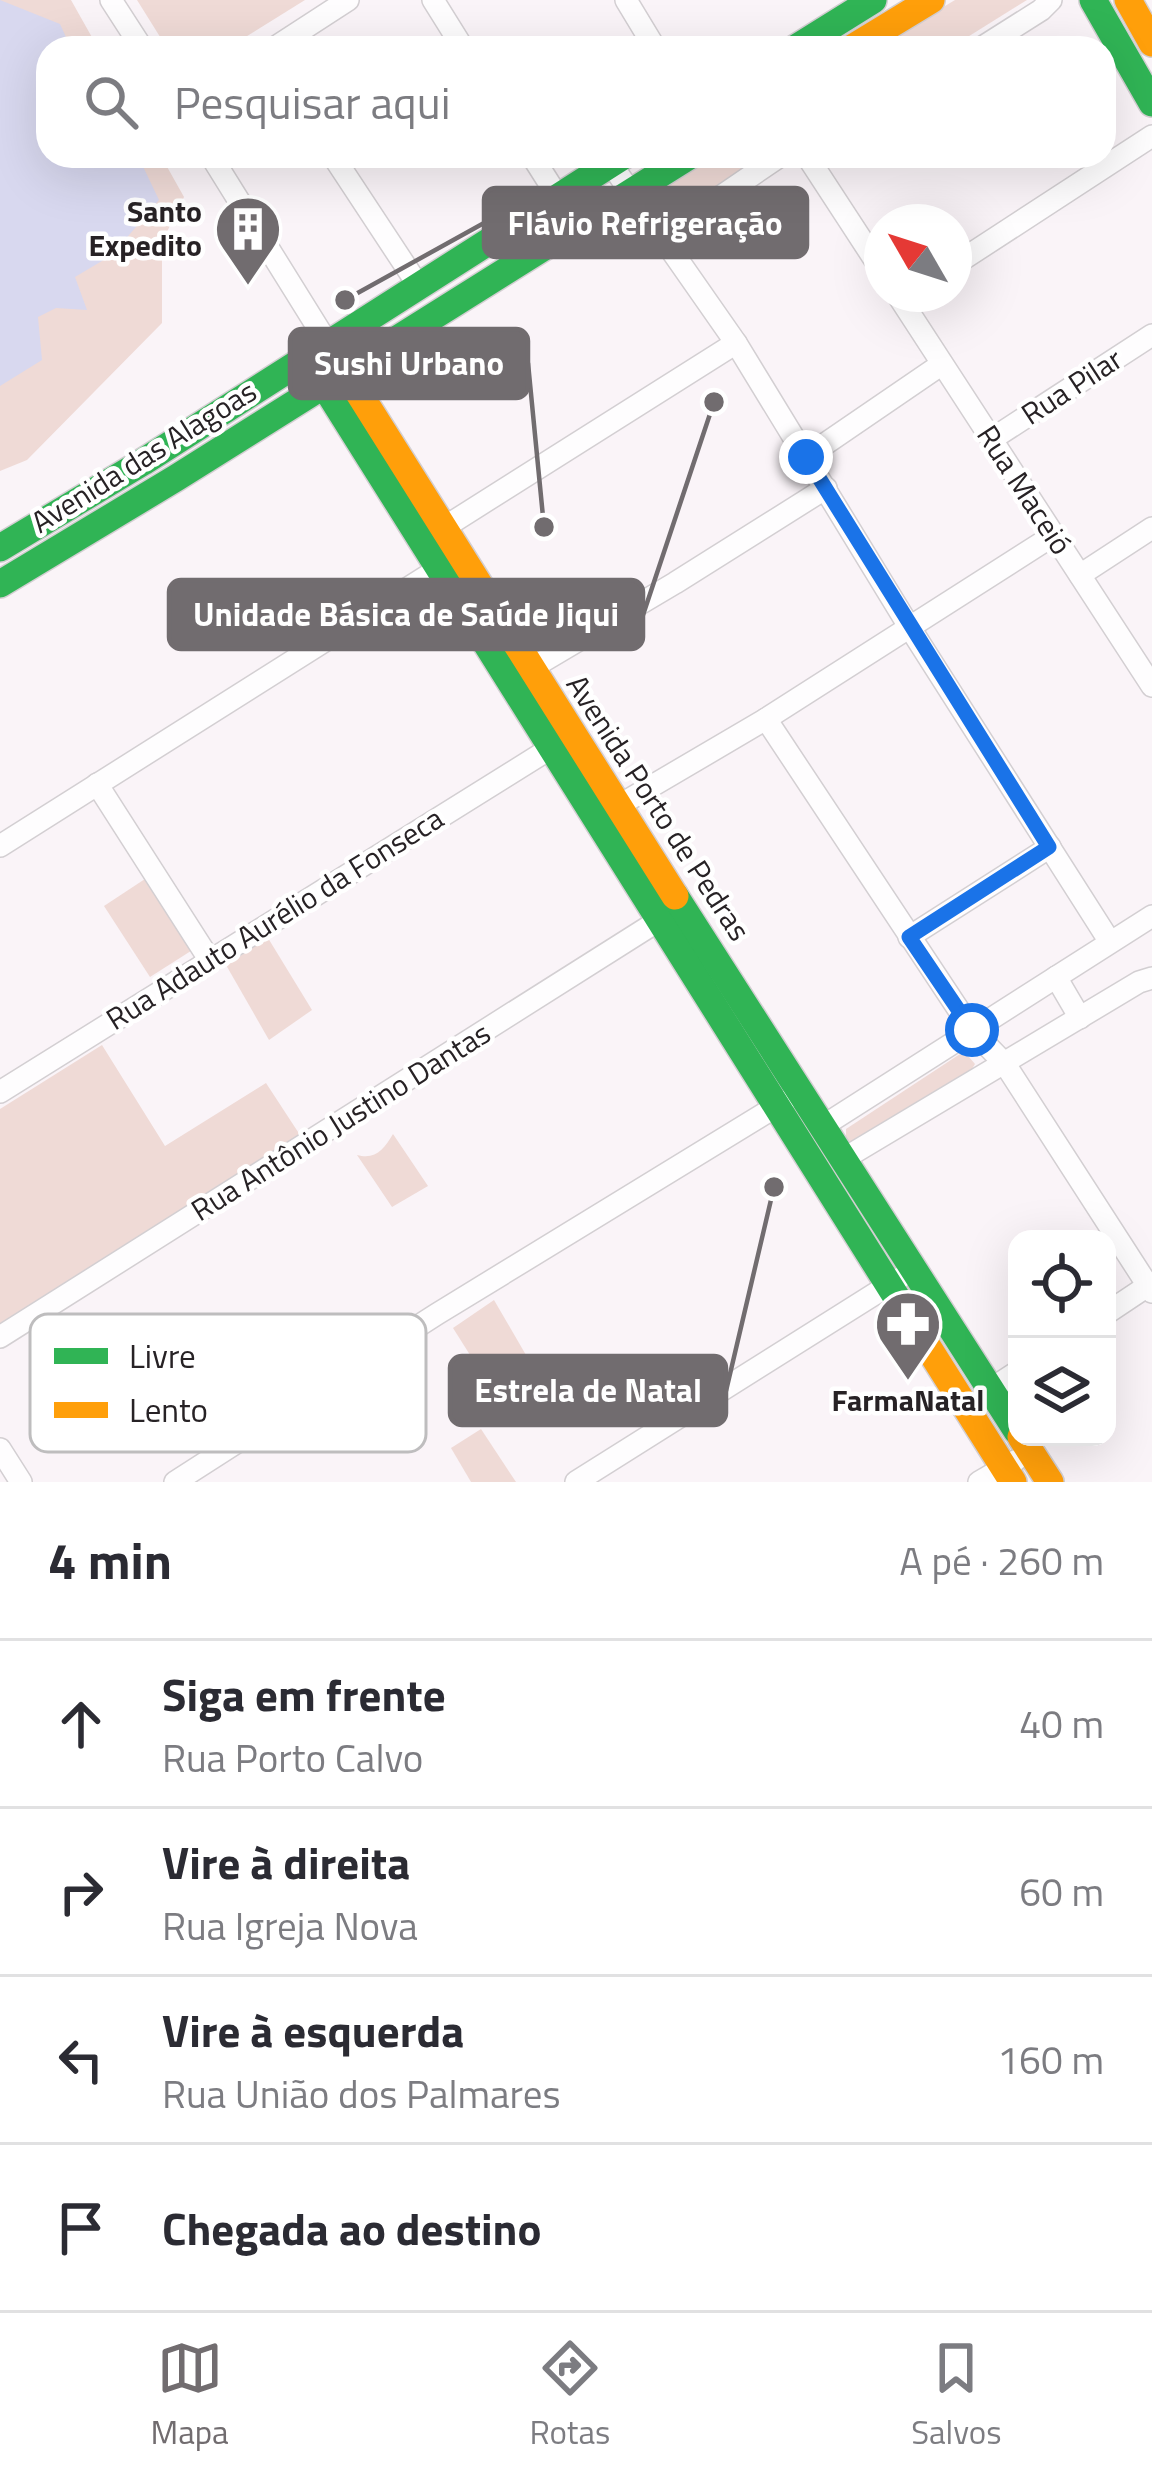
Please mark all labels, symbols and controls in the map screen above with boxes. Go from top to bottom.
search box [36,36,1116,168]
text: Pesquisar aqui [174,68,450,136]
icon: search [78,69,144,135]
place label: Santo Expedito [88,188,202,268]
callout: Flávio Refrigeração [484,188,807,257]
building icon: Santo Expedito [213,194,283,288]
text: Flávio Refrigeração [507,198,783,248]
north arrow [864,204,972,312]
callout: Sushi Urbano [290,329,528,398]
street label: Rua Pilar [1012,336,1131,436]
text: Sushi Urbano [314,338,504,388]
street label: Avenida das Alagoas [22,368,265,544]
street label: Rua Maceió [966,415,1084,563]
route end [779,430,833,484]
callout: Unidade Básica de Saúde Jiqui [169,580,643,649]
text: Unidade Básica de Saúde Jiqui [193,589,619,639]
street label: Avenida Porto de Pedras [555,665,762,950]
street label: Rua Adauto Aurélio da Fonseca [97,795,452,1041]
route start [945,1003,999,1057]
street label: Rua Antônio Justino Dantas [182,1010,499,1232]
map controls [1008,1230,1116,1446]
button: locate [1008,1230,1116,1338]
pharmacy icon: FarmaNatal [873,1289,943,1383]
legend [30,1314,426,1452]
text: Livre [129,1331,196,1381]
button: layers [1008,1338,1116,1446]
callout: Estrela de Natal [450,1356,726,1425]
text: Estrela de Natal [474,1365,702,1415]
place label: FarmaNatal [832,1377,984,1423]
text: Lento [129,1385,208,1435]
text: 4 min [48,1521,172,1599]
text: A pé · 260 m [900,1531,1104,1590]
text: Siga em frente [162,1660,446,1728]
icon: ahead [48,1691,114,1757]
text: 40 m [1019,1694,1104,1753]
text: Rua Porto Calvo [162,1728,423,1787]
text: Vire à direita [162,1828,410,1896]
icon: right [48,1859,114,1925]
text: 60 m [1019,1862,1104,1921]
text: Rua Igreja Nova [162,1896,418,1955]
text: Vire à esquerda [162,1996,464,2064]
icon: left [48,2027,114,2093]
text: 160 m [997,2030,1104,2089]
text: Rua União dos Palmares [162,2064,561,2123]
text: Chegada ao destino [162,2194,541,2262]
icon: arrive [48,2195,114,2261]
tab: Mapa [150,2335,229,2457]
tab: Rotas [530,2335,610,2457]
tab: Salvos [911,2335,1002,2457]

